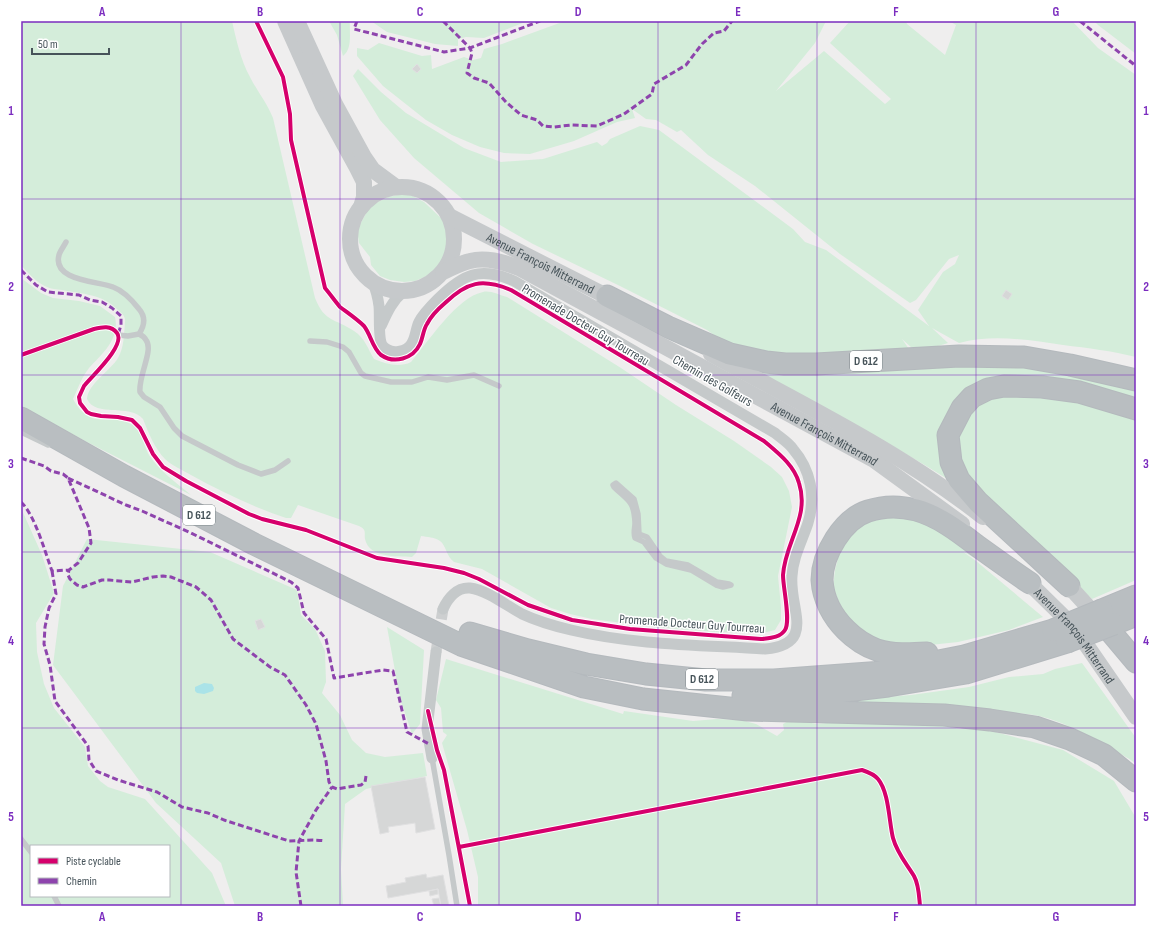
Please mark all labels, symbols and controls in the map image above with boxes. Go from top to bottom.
text: A [98,4,106,20]
text: B [257,4,263,20]
text: C [417,4,424,20]
text: D [575,4,582,20]
text: E [735,4,741,20]
text: F [893,4,899,20]
text: G [1053,4,1060,20]
scale bar [32,30,109,56]
text: 50 m [38,37,58,52]
text: 1 [8,103,14,119]
text: 1 [1143,103,1149,119]
street label: Avenue François Mitterrand [483,229,597,298]
text: 2 [8,279,14,295]
text: 2 [1143,279,1149,295]
street label: Promenade Docteur Guy Tourreau [519,280,652,369]
road number: D 612 [850,351,882,371]
street label: Chemin des Golfeurs [670,352,756,410]
street label: Avenue François Mitterrand [767,398,881,469]
text: 3 [8,456,14,472]
text: 3 [1143,456,1149,472]
road number: D 612 [183,505,215,525]
street label: Avenue François Mitterrand [1030,585,1118,687]
street label: Promenade Docteur Guy Tourreau [619,611,765,637]
text: 4 [8,633,14,649]
text: 4 [1143,633,1149,649]
road number: D 612 [686,669,718,689]
text: 5 [8,809,14,825]
text: 5 [1143,809,1149,825]
legend [30,845,170,897]
text: Piste cyclable [66,854,121,869]
text: Chemin [66,874,97,889]
text: A [98,909,106,925]
text: B [257,909,263,925]
text: C [417,909,424,925]
text: D [575,909,582,925]
text: E [735,909,741,925]
text: F [893,909,899,925]
text: G [1053,909,1060,925]

